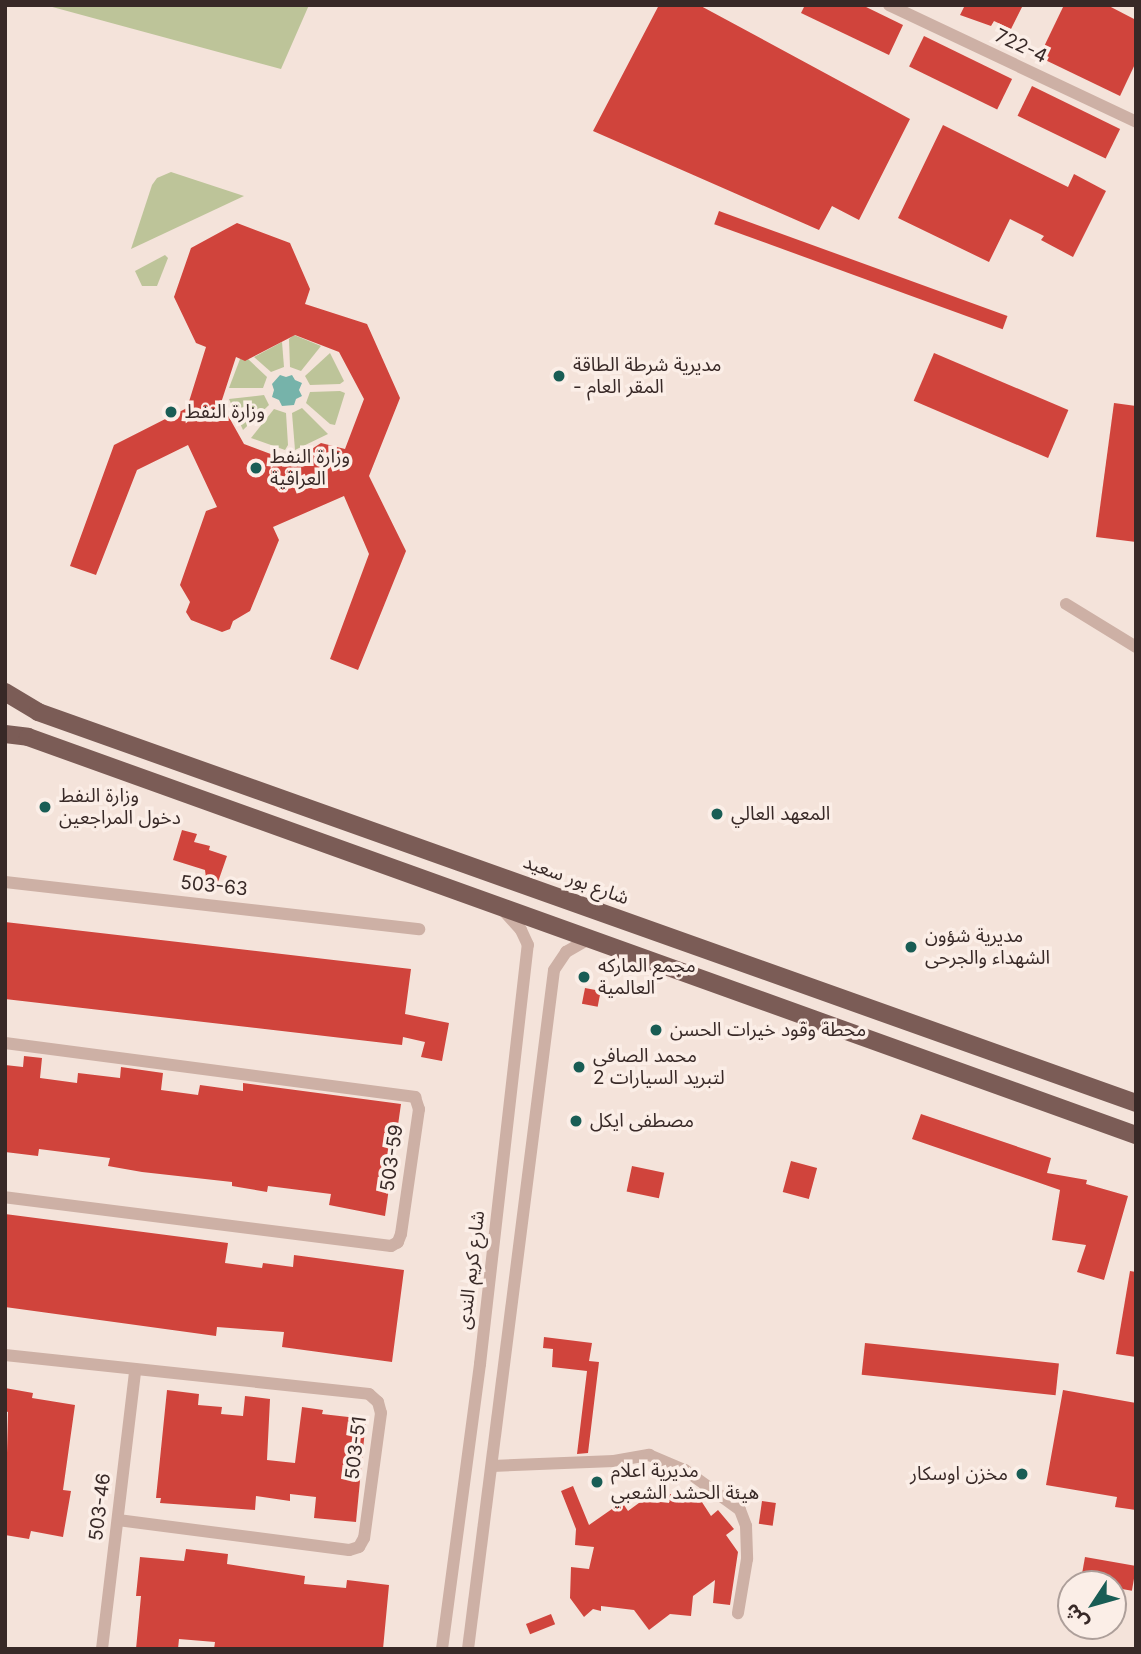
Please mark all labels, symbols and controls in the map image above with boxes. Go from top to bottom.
street label: 722-4 [991,24,1051,68]
place label: مديرية شرطة الطاقة - المقر العام [573,354,721,398]
marker: مديرية شرطة الطاقة - المقر العام [551,368,567,384]
place label: وزارة النفط [185,401,265,423]
marker: وزارة النفط [163,404,179,420]
place label: وزارة النفط العراقية [270,446,350,490]
marker: وزارة النفط العراقية [248,460,264,476]
place label: وزارة النفط دخول المراجعين [59,785,181,829]
marker: وزارة النفط دخول المراجعين [37,799,53,815]
place label: المعهد العالي [731,803,830,825]
marker: المعهد العالي [709,806,725,822]
street label: شارع بور سعيد [520,850,632,910]
street label: 503-63 [179,871,249,901]
place label: مديرية شؤون الشهداء والجرحى [925,925,1050,969]
marker: مديرية شؤون الشهداء والجرحى [903,939,919,955]
place label: مجمع الماركه العالمية [598,955,696,999]
marker: مجمع الماركه العالمية [576,969,592,985]
place label: محطة وقود خيرات الحسن [670,1019,866,1041]
marker: محطة وقود خيرات الحسن [648,1022,664,1038]
place label: محمد الصافي لتبريد السيارات 2 [593,1045,725,1089]
marker: محمد الصافي لتبريد السيارات 2 [571,1059,587,1075]
place label: مصطفى ايكل [590,1110,694,1132]
marker: مصطفى ايكل [568,1113,584,1129]
street label: 503-59 [376,1123,408,1193]
street label: شارع كريم الندى [452,1209,490,1331]
street label: 503-51 [341,1415,371,1481]
place label: مديرية اعلام هيئة الحشد الشعبي [611,1460,759,1504]
place label: مخزن اوسكار [910,1463,1008,1485]
marker: مخزن اوسكار [1014,1466,1030,1482]
street label: 503-46 [85,1472,115,1542]
marker: مديرية اعلام هيئة الحشد الشعبي [589,1474,605,1490]
north arrow [1057,1570,1127,1640]
text: ش [1059,1599,1093,1634]

